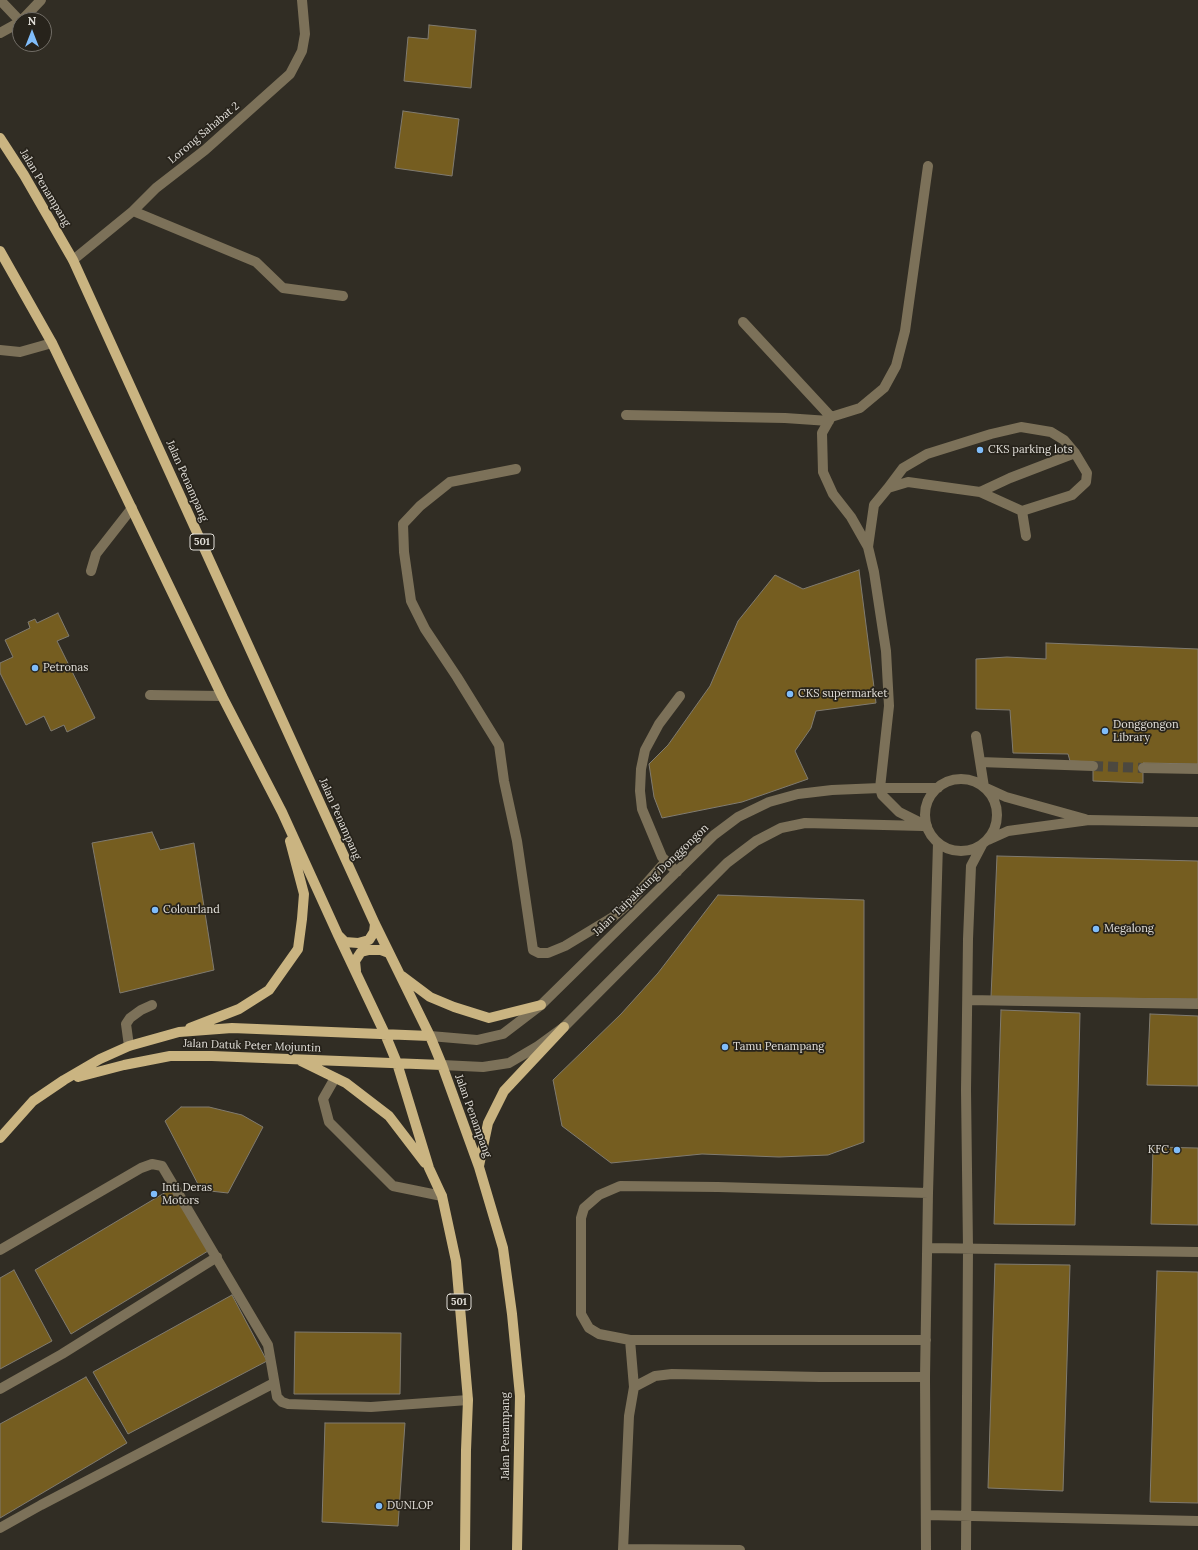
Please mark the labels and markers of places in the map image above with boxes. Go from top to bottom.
place label: CKS parking lots [988,443,1073,457]
marker: CKS parking lots [975,445,985,455]
place label: Petronas [43,661,88,675]
marker: Petronas [30,663,40,673]
place label: CKS supermarket [798,687,887,701]
marker: CKS supermarket [785,689,795,699]
place label: Donggongon Library [1113,718,1179,744]
marker: Donggongon Library [1100,726,1110,736]
place label: Colourland [163,903,220,917]
marker: Colourland [150,905,160,915]
place label: Megalong [1104,922,1154,936]
marker: Megalong [1091,924,1101,934]
place label: Tamu Penampang [733,1040,824,1054]
marker: Tamu Penampang [720,1042,730,1052]
place label: KFC [1148,1143,1169,1157]
marker: KFC [1172,1145,1182,1155]
place label: Inti Deras Motors [162,1181,212,1207]
marker: Inti Deras Motors [149,1189,159,1199]
place label: DUNLOP [387,1499,433,1513]
marker: DUNLOP [374,1501,384,1511]

